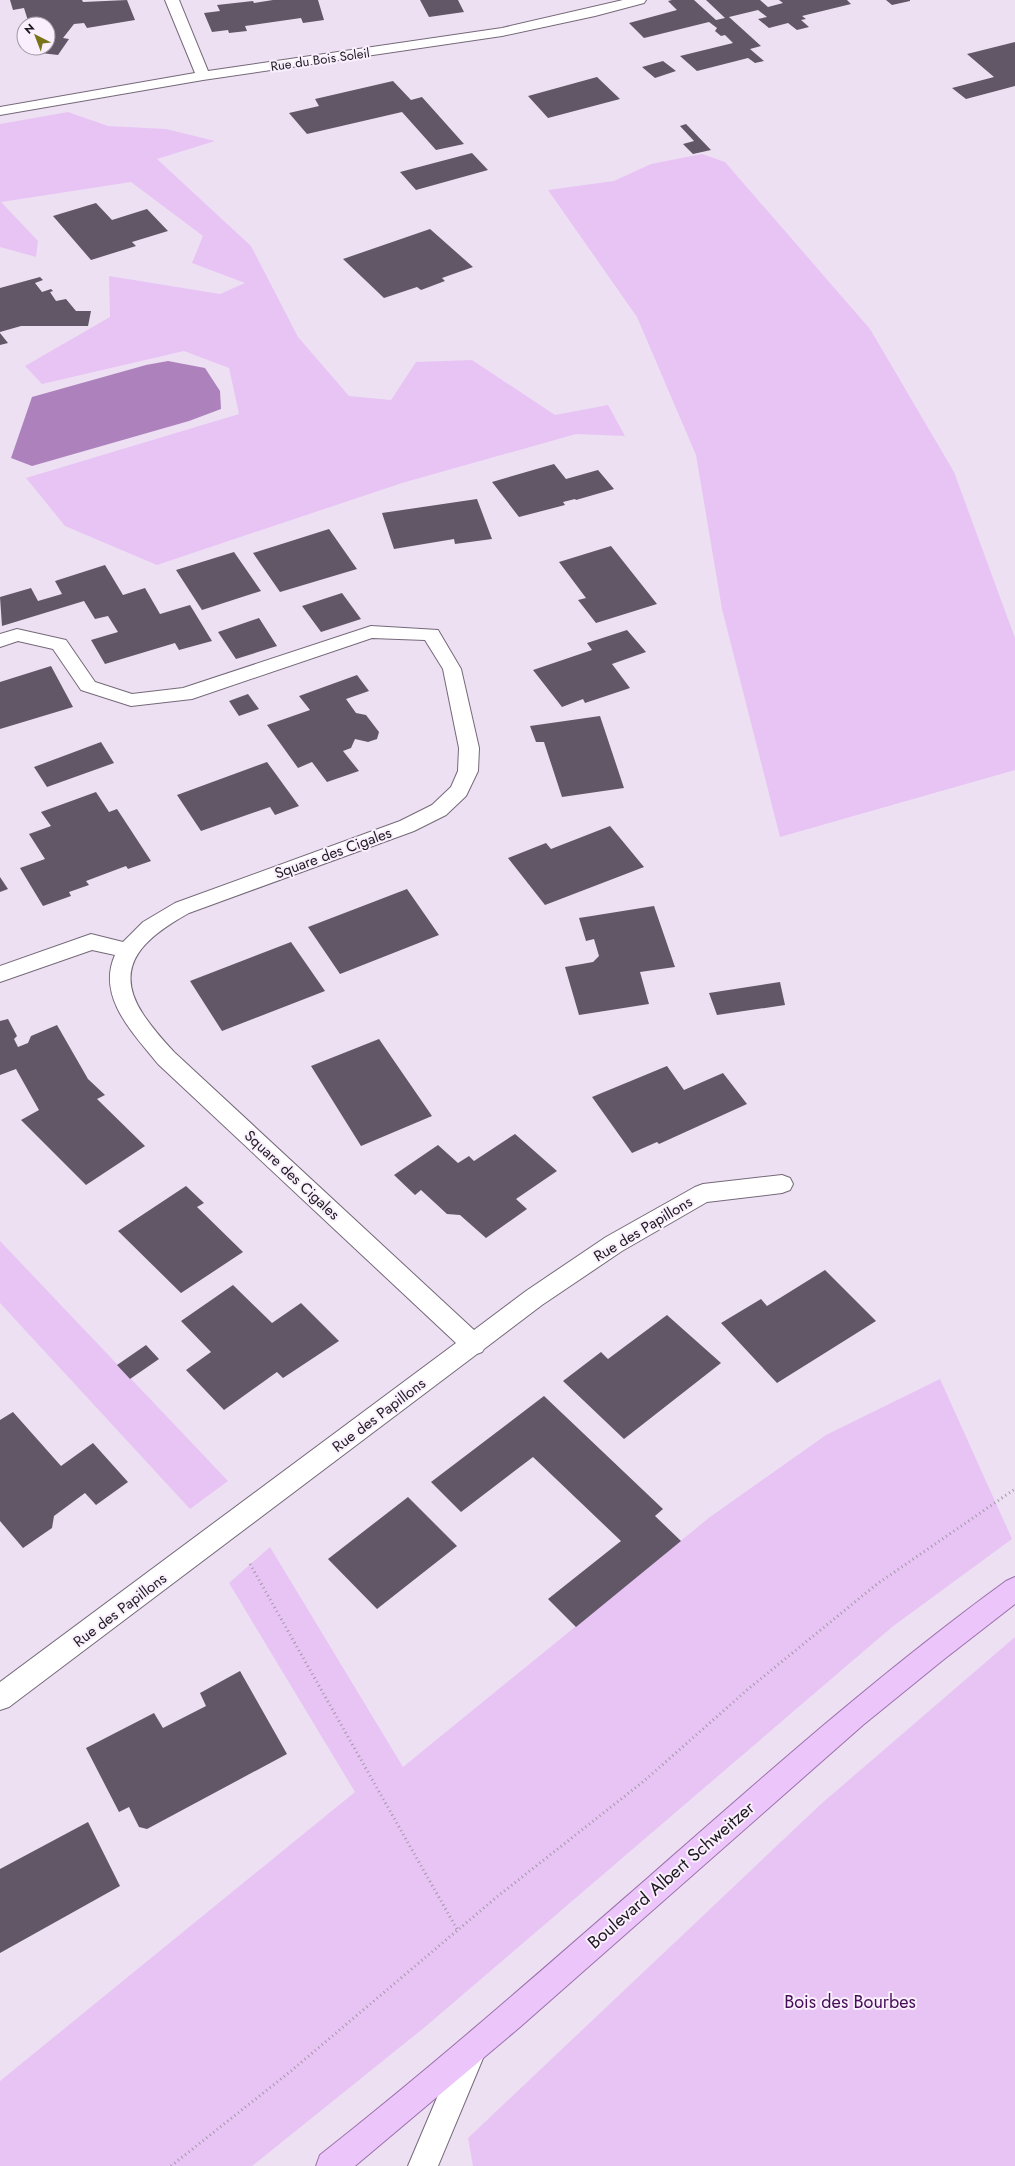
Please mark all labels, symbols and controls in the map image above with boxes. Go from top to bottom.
north arrow [16,16,56,56]
text: N [21,20,38,37]
street label: Rue du Bois Soleil [269,43,371,76]
street label: Square des Cigales [271,822,395,884]
street label: Square des Cigales [240,1125,344,1225]
street label: Rue des Papillons [589,1191,697,1267]
street label: Rue des Papillons [328,1373,430,1457]
street label: Rue des Papillons [69,1568,171,1652]
street label: Boulevard Albert Schweitzer [582,1795,761,1955]
park label: Bois des Bourbes [784,1989,916,2015]

